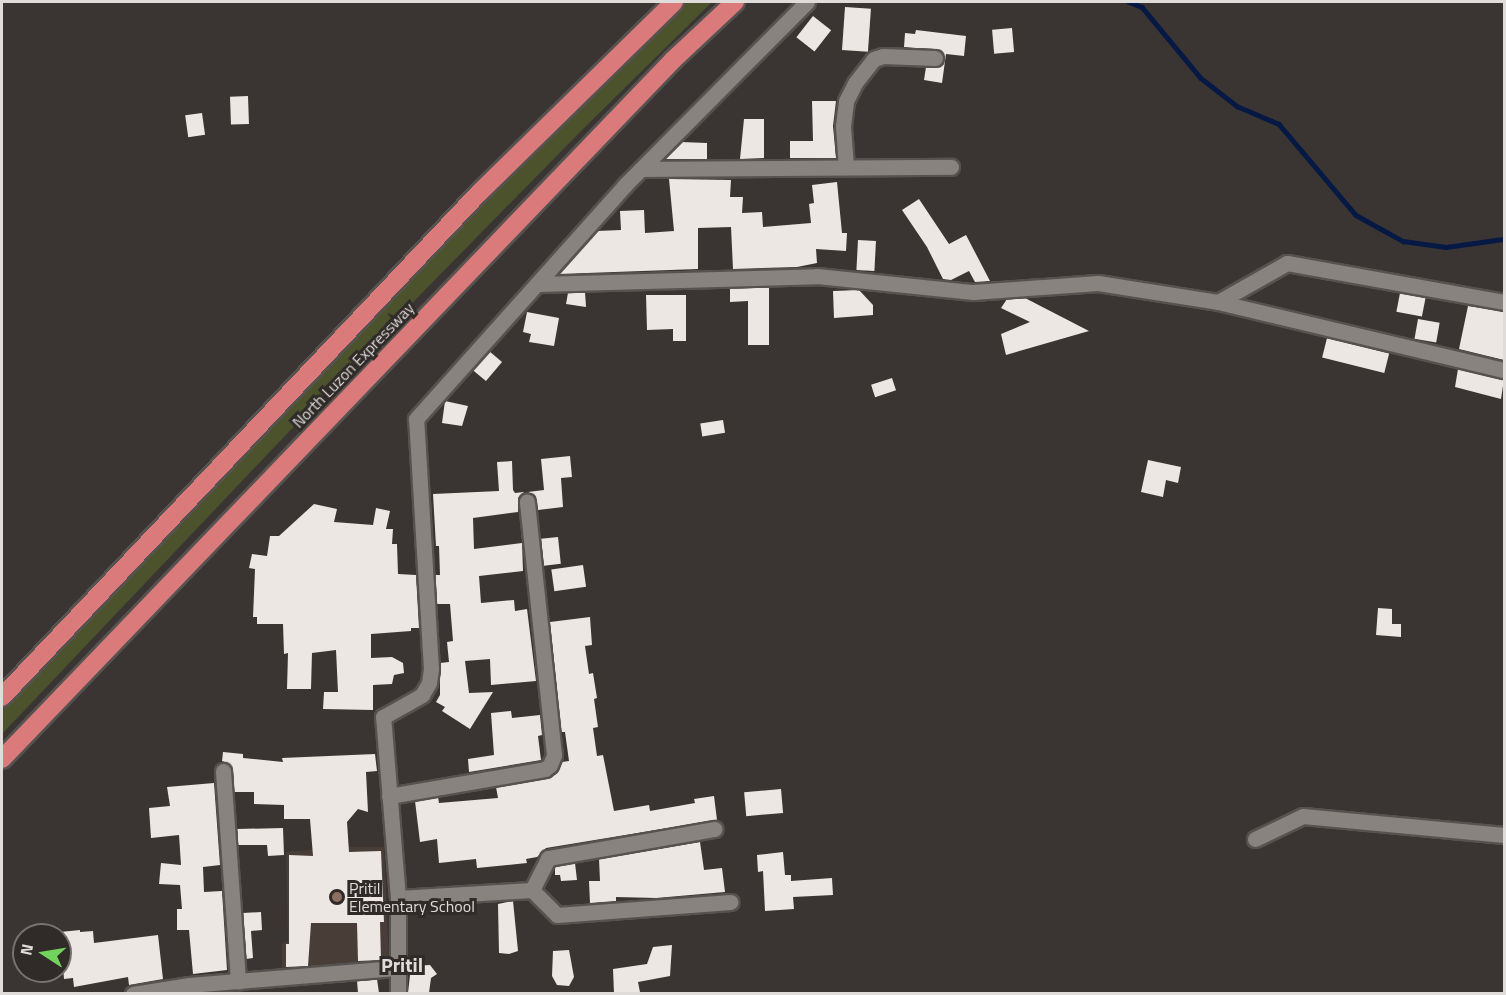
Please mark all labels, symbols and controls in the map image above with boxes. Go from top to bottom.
street label: North Luzon Expressway [288,298,418,432]
place label: Pritil Elementary School [349,878,475,916]
marker: Pritil Elementary School [330,890,344,904]
north arrow [12,923,72,983]
text: N [13,942,39,958]
district label: Pritil [381,952,423,976]

